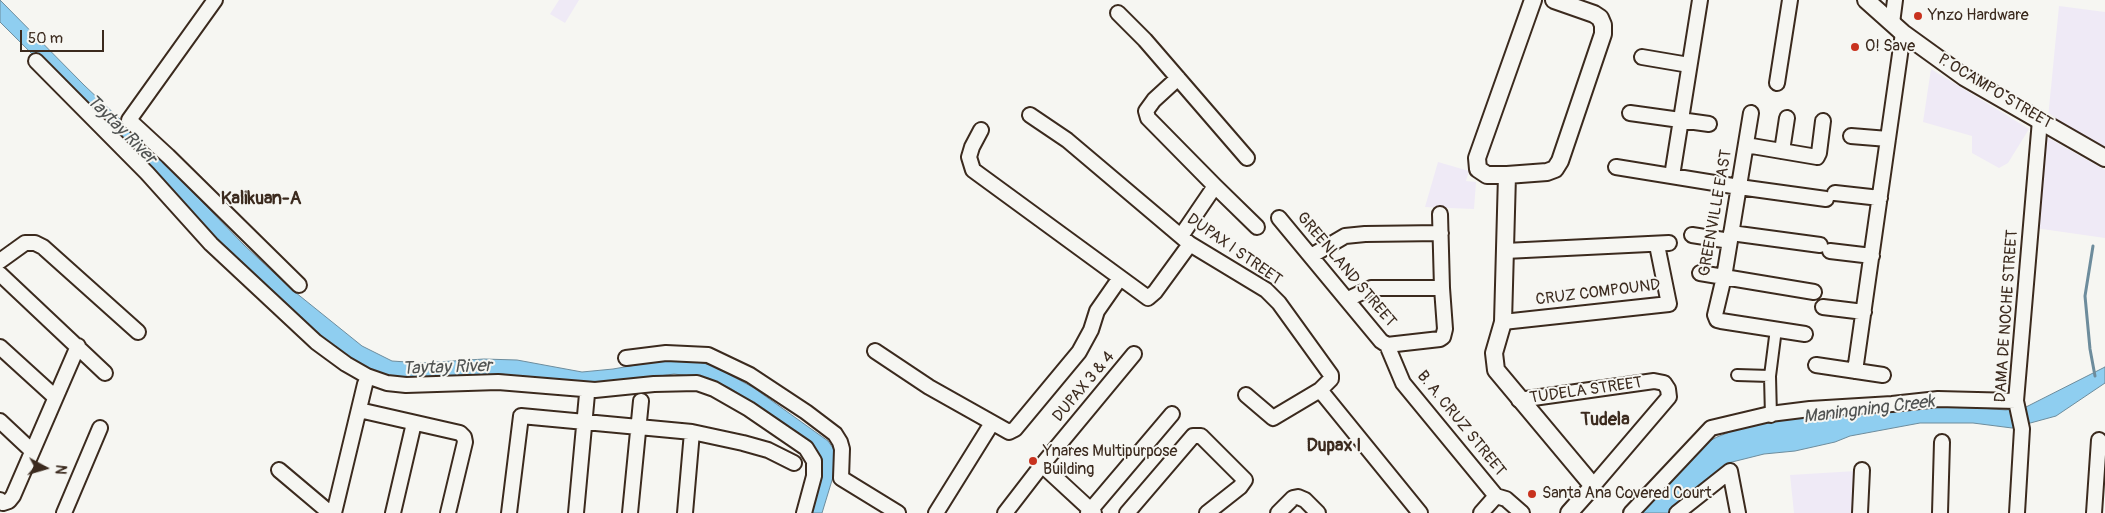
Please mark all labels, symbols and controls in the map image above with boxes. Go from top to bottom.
place label: Ynzo Hardware [1928,6,2029,26]
marker: Ynzo Hardware [1912,10,1924,22]
scale bar [22,20,106,52]
text: 50 m [28,29,63,48]
place label: O! Save [1865,37,1915,57]
marker: O! Save [1849,41,1861,53]
street label: P. OCAMPO STREET [1934,50,2056,134]
water label: Taytay River [82,91,160,169]
street label: GREENVILLE EAST [1695,148,1737,278]
district label: Kalikuan-A [221,188,301,210]
street label: GREENLAND STREET [1292,209,1400,331]
street label: DUPAX I STREET [1183,210,1285,290]
street label: DAMA DE NOCHE STREET [1991,229,2023,403]
street label: CRUZ COMPOUND [1535,276,1661,310]
street label: DUPAX 3 & 4 [1049,348,1119,426]
water label: Taytay River [402,356,492,380]
street label: B. A. CRUZ STREET [1412,367,1510,481]
street label: TUDELA STREET [1528,374,1644,408]
water label: Maningning Creek [1802,391,1936,429]
district label: Tudela [1580,409,1630,431]
district label: Dupax I [1307,435,1361,457]
place label: Ynares Multipurpose Building [1043,442,1177,480]
north arrow [20,443,70,493]
marker: Ynares Multipurpose Building [1027,455,1039,467]
text: N [51,464,69,475]
place label: Santa Ana Covered Court [1542,484,1712,504]
marker: Santa Ana Covered Court [1526,488,1538,500]

